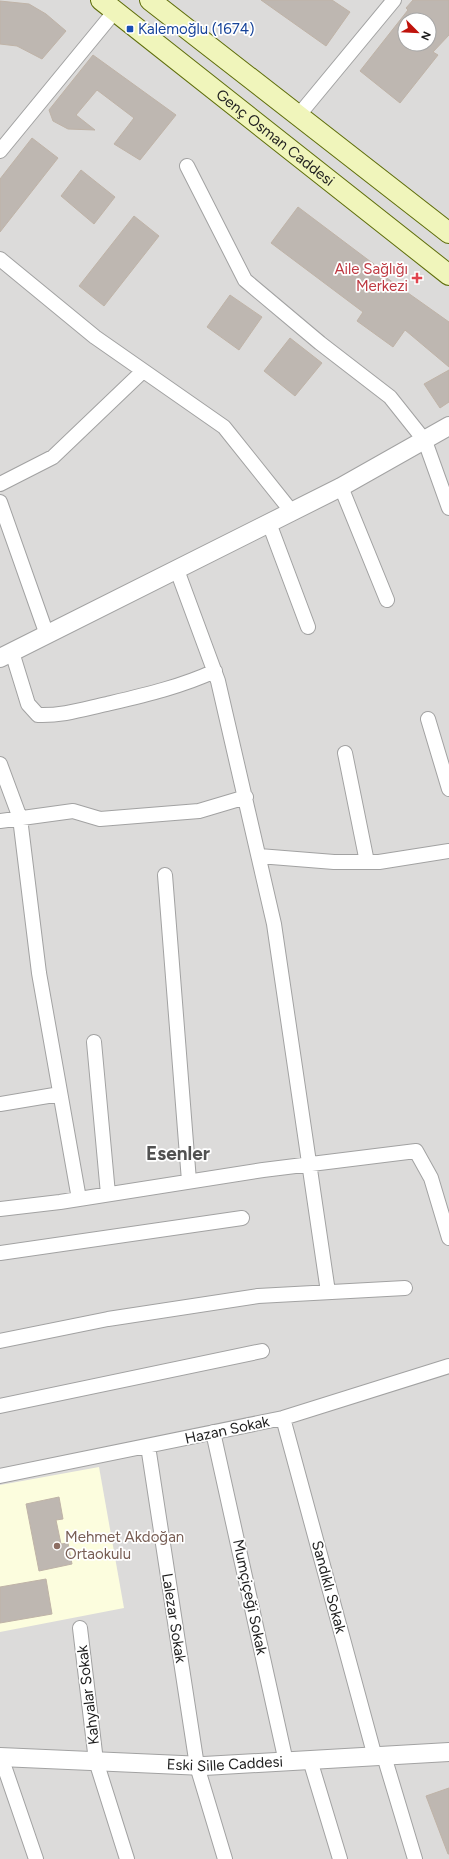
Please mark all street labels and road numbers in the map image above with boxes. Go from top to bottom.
street label: Genç Osman Caddesi [212,85,338,190]
street label: Hazan Sokak [183,1412,272,1448]
street label: Mumçiçeği Sokak [229,1538,271,1657]
street label: Sandıklı Sokak [308,1539,350,1636]
street label: Lalezar Sokak [158,1572,190,1665]
street label: Kahyalar Sokak [73,1644,103,1746]
street label: Eski Sille Caddesi [166,1753,283,1775]

